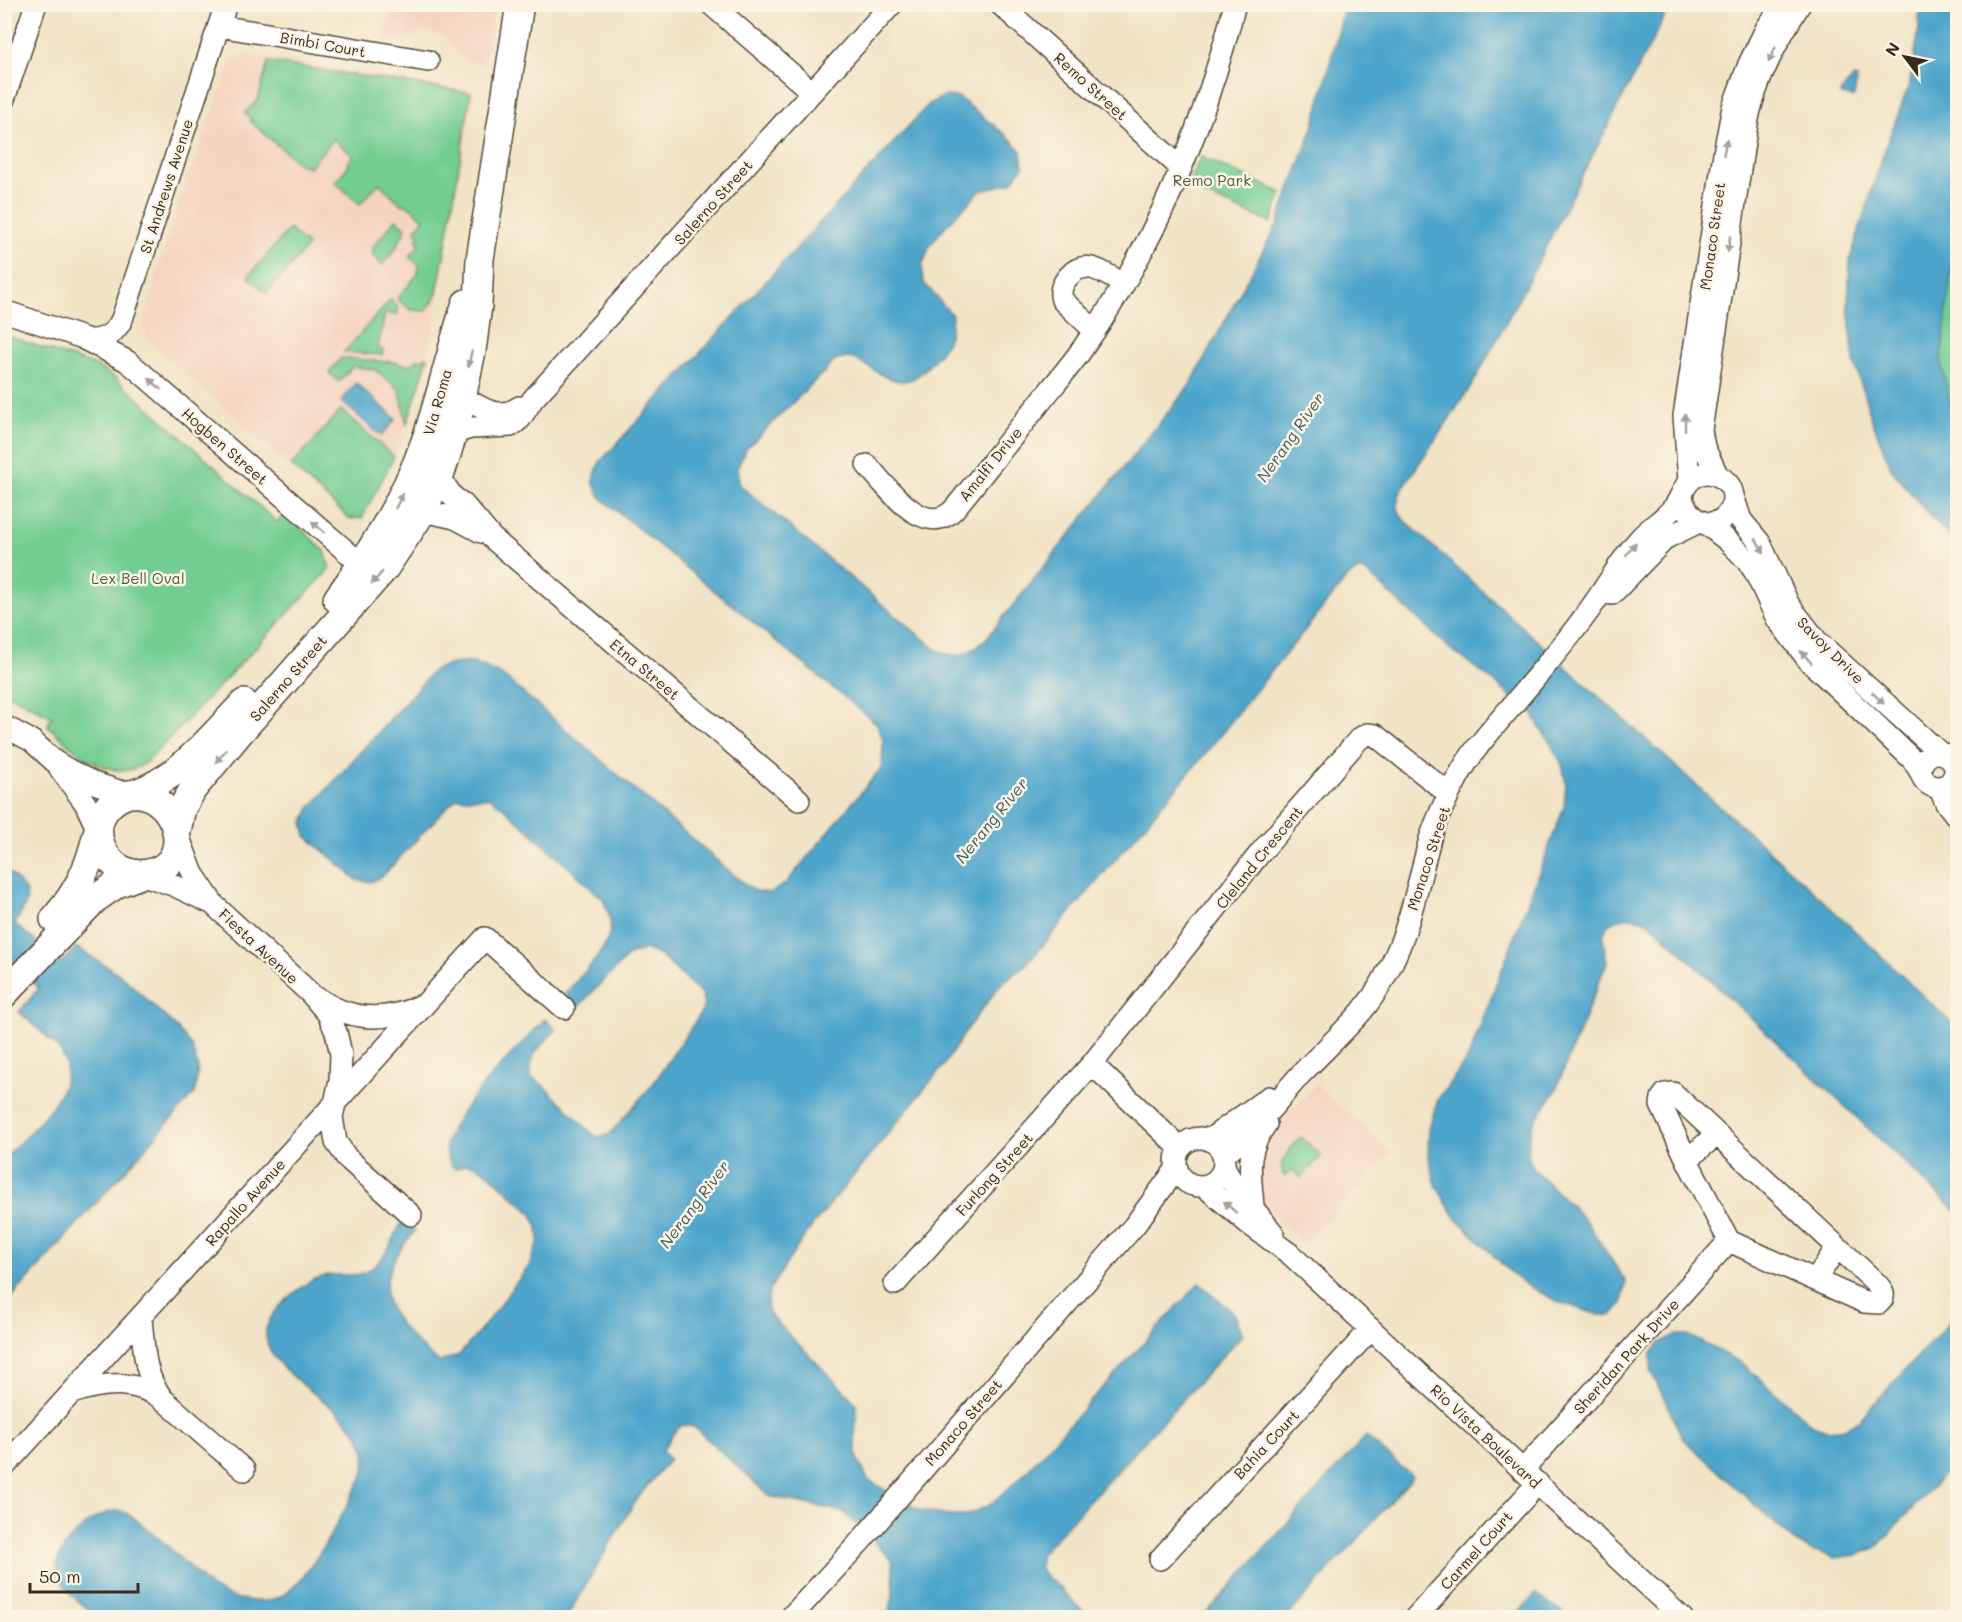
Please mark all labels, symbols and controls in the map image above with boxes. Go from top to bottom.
street label: Bimbi Court [279,27,367,61]
north arrow [1875,27,1935,87]
text: N [1880,38,1904,60]
one-way arrow [1767,47,1776,64]
street label: Remo Street [1050,48,1132,124]
street label: St Andrews Avenue [135,116,197,256]
one-way arrow [1721,137,1730,156]
street label: Salerno Street [669,155,757,249]
park label: Remo Park [1173,170,1251,190]
street label: Monaco Street [1695,181,1729,291]
one-way arrow [1724,235,1733,254]
one-way arrow [465,350,474,369]
street label: Via Roma [418,366,456,438]
one-way arrow [148,378,163,391]
water label: Nerang River [1251,388,1329,486]
street label: Hogben Street [178,403,272,489]
one-way arrow [1680,413,1690,432]
street label: Amalfi Drive [954,423,1026,505]
one-way arrow [394,492,404,509]
one-way arrow [310,520,326,533]
one-way arrow [1755,538,1766,554]
one-way arrow [1624,541,1637,557]
park label: Lex Bell Oval [91,568,185,588]
one-way arrow [370,570,383,586]
street label: Savoy Drive [1793,612,1869,688]
street label: Salerno Street [245,631,331,725]
street label: Etna Street [606,634,684,704]
one-way arrow [1800,650,1813,665]
one-way arrow [1871,691,1886,705]
one-way arrow [214,748,227,764]
water label: Nerang River [950,773,1032,867]
street label: Cleland Crescent [1211,801,1307,913]
street label: Monaco Street [1402,803,1454,913]
street label: Fiesta Avenue [215,904,303,988]
street label: Furlong Street [951,1128,1037,1220]
street label: Rapallo Avenue [201,1154,289,1250]
water label: Nerang River [654,1156,734,1252]
one-way arrow [1223,1201,1238,1214]
street label: Sheridan Park Drive [1569,1294,1683,1418]
street label: Monaco Street [920,1374,1006,1470]
street label: Rio Vista Boulevard [1427,1380,1545,1492]
street label: Bahia Court [1229,1405,1303,1483]
street label: Carmel Court [1435,1506,1517,1594]
scale bar [30,1556,138,1594]
text: 50 m [39,1564,81,1588]

